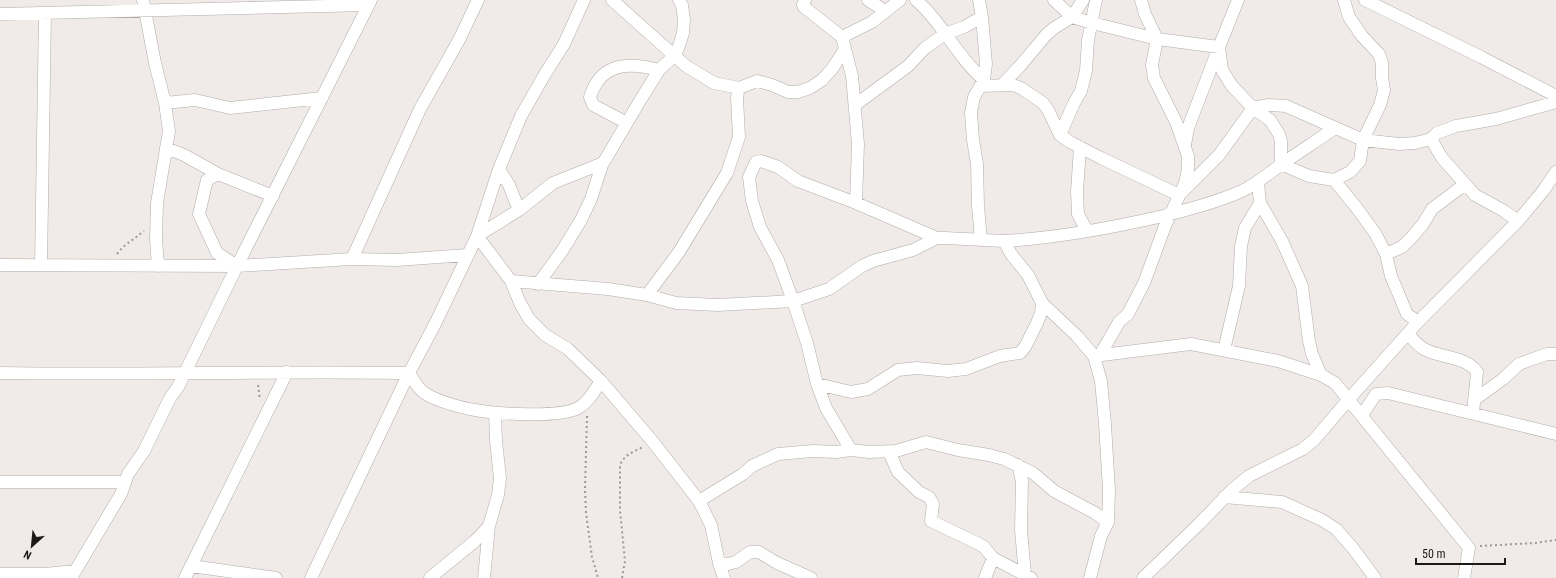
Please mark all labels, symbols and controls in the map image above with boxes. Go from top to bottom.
north arrow [12,526,52,566]
scale bar [1416,540,1505,566]
text: N [22,547,34,562]
text: 50 m [1422,547,1446,561]

